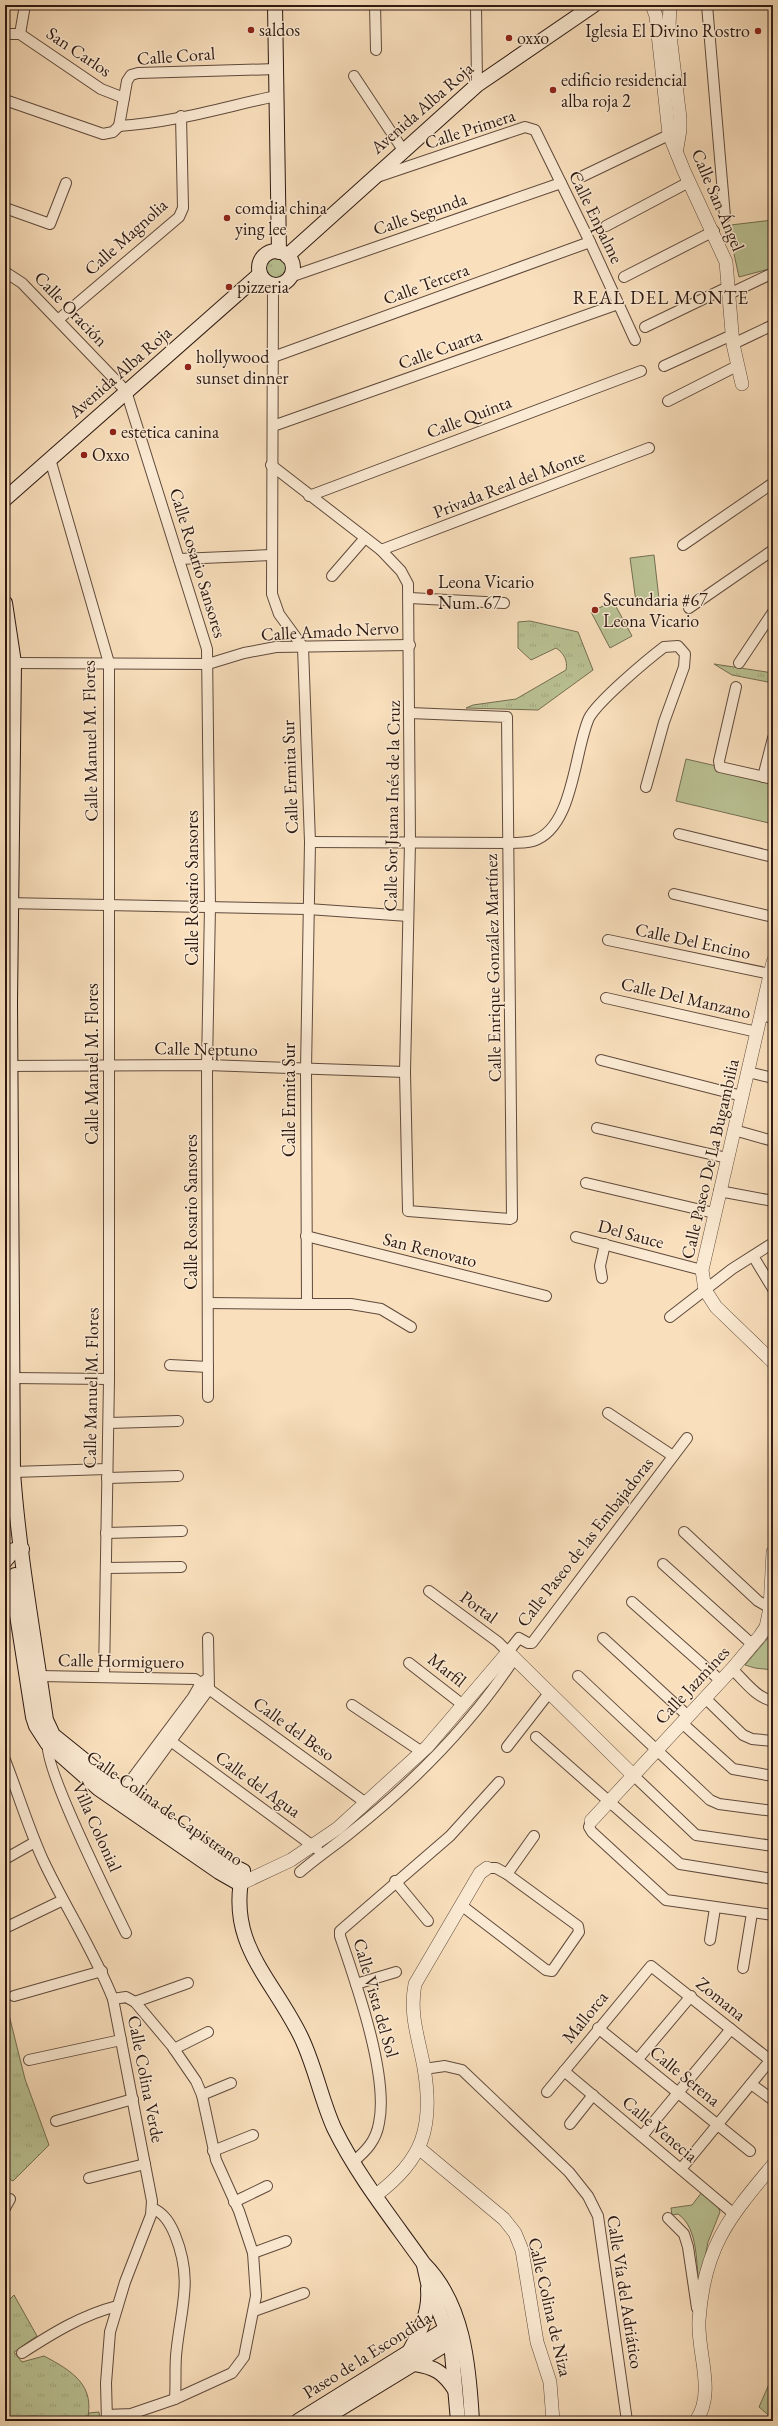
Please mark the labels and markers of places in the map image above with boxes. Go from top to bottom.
place label: saldos [259,18,300,41]
place label: Iglesia El Divino Rostro [585,19,750,42]
marker: saldos [246,25,256,35]
place label: oxxo [517,26,549,49]
marker: Iglesia El Divino Rostro [753,26,763,36]
marker: oxxo [504,33,514,43]
place label: edificio residencial alba roja 2 [561,68,687,112]
marker: edificio residencial alba roja 2 [548,85,558,95]
place label: comdia china ying lee [235,196,328,240]
marker: comdia china ying lee [222,213,232,223]
place label: pizzeria [237,275,290,298]
marker: pizzeria [224,282,234,292]
place label: hollywood sunset dinner [196,345,288,389]
marker: hollywood sunset dinner [183,362,193,372]
place label: estetica canina [121,420,220,443]
marker: estetica canina [108,427,118,437]
place label: Oxxo [92,443,130,466]
marker: Oxxo [79,450,89,460]
place label: Leona Vicario Num. 67 [438,570,534,614]
marker: Leona Vicario Num. 67 [425,587,435,597]
place label: Secundaria #67 Leona Vicario [603,588,708,632]
marker: Secundaria #67 Leona Vicario [590,605,600,615]

